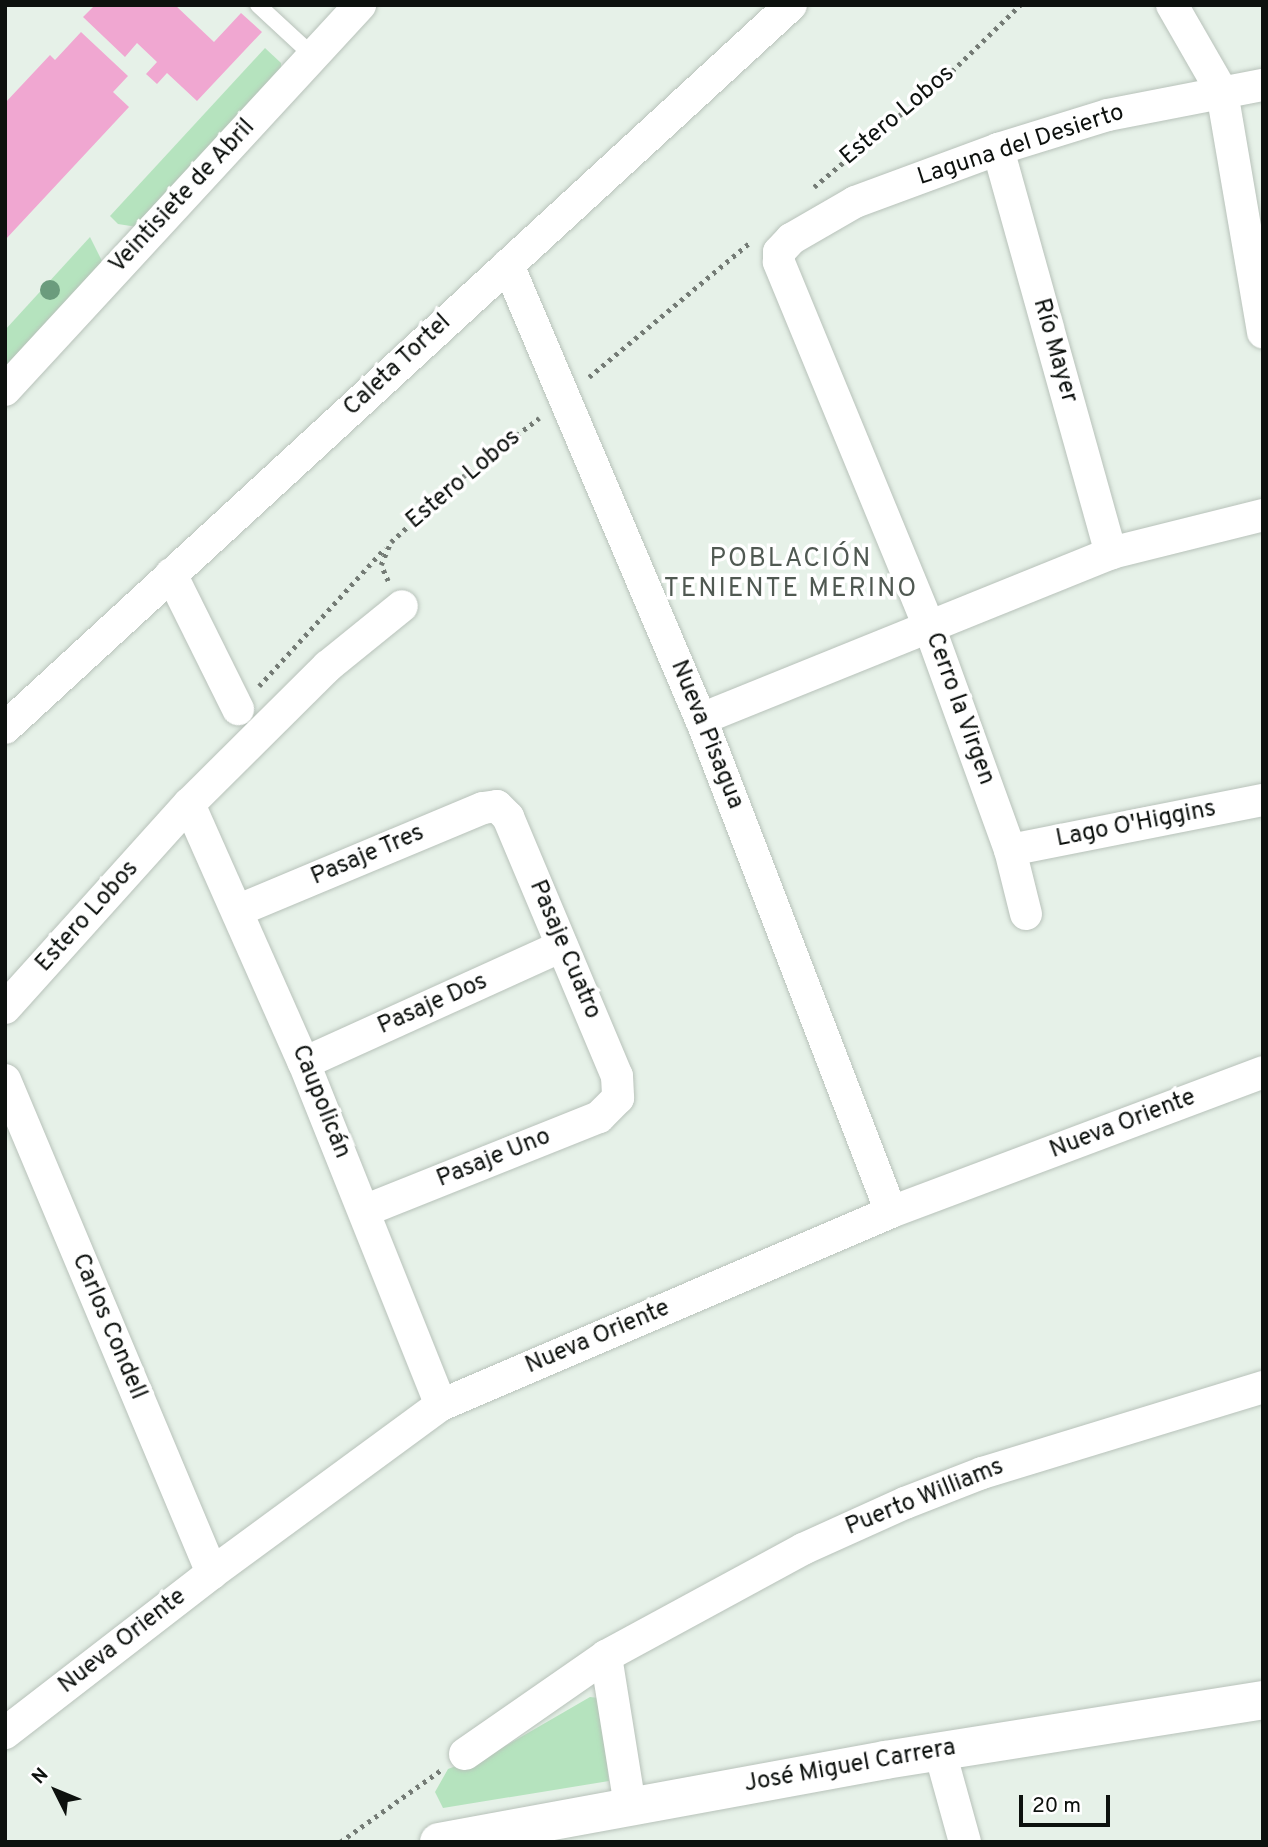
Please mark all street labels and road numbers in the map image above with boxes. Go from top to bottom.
street label: Estero Lobos [835,60,961,172]
street label: Laguna del Desierto [914,99,1128,193]
street label: Veintisiete de Abril [104,114,262,280]
street label: Río Mayer [1025,295,1083,407]
street label: Caleta Tortel [338,309,458,423]
street label: Estero Lobos [401,424,527,536]
street label: Cerro la Virgen [918,628,1000,790]
street label: Nueva Pisagua [663,656,749,814]
street label: Lago O'Higgins [1054,795,1218,855]
street label: Pasaje Tres [307,819,429,893]
street label: Estero Lobos [31,855,145,979]
street label: Pasaje Cuatro [522,876,606,1024]
street label: Pasaje Dos [374,968,492,1042]
street label: Caupolicán [284,1041,356,1163]
street label: Nueva Oriente [1046,1084,1200,1166]
street label: Pasaje Uno [433,1123,555,1195]
street label: Carlos Condell [64,1250,152,1404]
street label: Nueva Oriente [522,1295,674,1381]
street label: Puerto Williams [842,1453,1008,1543]
street label: Nueva Oriente [54,1583,192,1701]
street label: José Miguel Carrera [742,1734,958,1800]

